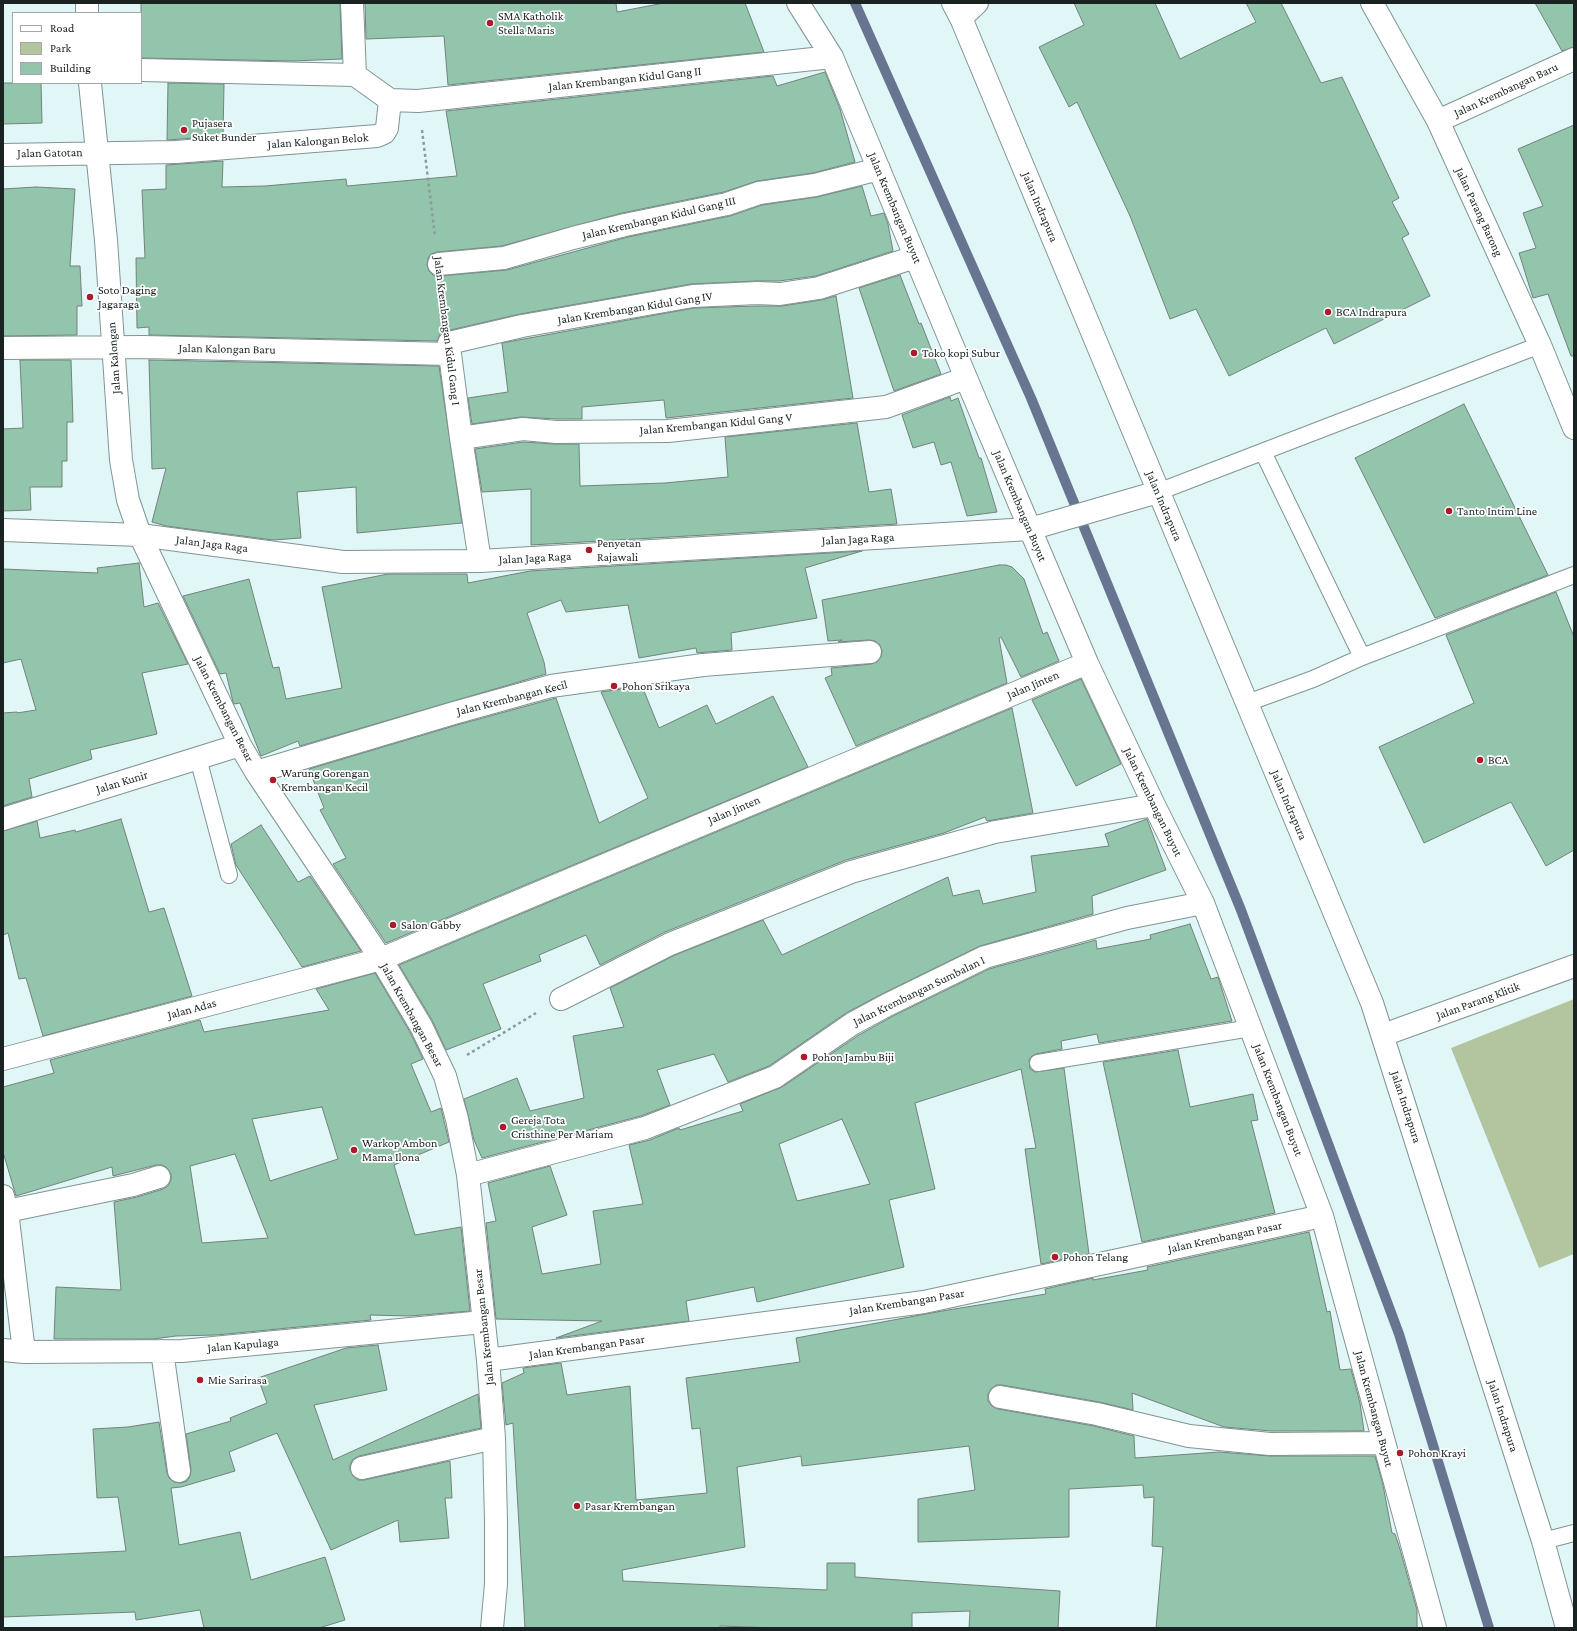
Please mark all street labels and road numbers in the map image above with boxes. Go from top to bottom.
street label: Jalan Krembangan Baru [1452,60,1560,120]
street label: Jalan Krembangan Kidul Gang II [548,64,702,94]
street label: Jalan Kalongan Belok [267,130,369,152]
street label: Jalan Gatotan [17,145,83,161]
street label: Jalan Krembangan Buyut [865,150,925,266]
street label: Jalan Parang Barong [1452,165,1506,259]
street label: Jalan Indrapura [1019,170,1061,244]
street label: Jalan Krembangan Kidul Gang III [581,193,737,243]
street label: Jalan Krembangan Kidul Gang I [431,256,463,406]
street label: Jalan Krembangan Kidul Gang IV [556,289,714,327]
street label: Jalan Kalongan [104,322,124,394]
street label: Jalan Kalongan Baru [178,341,276,357]
street label: Jalan Krembangan Kidul Gang V [639,410,793,438]
street label: Jalan Krembangan Buyut [990,448,1050,564]
street label: Jalan Indrapura [1143,469,1185,543]
street label: Jalan Jaga Raga [821,530,895,548]
street label: Jalan Jaga Raga [175,532,249,556]
street label: Jalan Jaga Raga [498,549,572,567]
street label: Jalan Krembangan Besar [191,654,257,764]
street label: Jalan Jinten [1005,668,1061,702]
street label: Jalan Krembangan Kecil [455,677,569,719]
street label: Jalan Krembangan Buyut [1120,745,1186,859]
street label: Jalan Kunir [94,767,150,797]
street label: Jalan Indrapura [1268,768,1310,842]
street label: Jalan Jinten [706,793,762,827]
street label: Jalan Krembangan Sumbalan I [851,953,987,1029]
street label: Jalan Krembangan Besar [377,960,447,1070]
street label: Jalan Parang Klitik [1434,979,1522,1023]
street label: Jalan Adas [166,996,218,1022]
street label: Jalan Krembangan Buyut [1250,1042,1306,1158]
street label: Jalan Indrapura [1388,1069,1424,1145]
street label: Jalan Krembangan Pasar [1167,1218,1283,1256]
street label: Jalan Krembangan Besar [471,1268,497,1386]
street label: Jalan Krembangan Pasar [848,1286,966,1318]
street label: Jalan Krembangan Pasar [528,1332,646,1362]
street label: Jalan Kapulaga [207,1335,279,1355]
street label: Jalan Krembangan Buyut [1352,1350,1396,1468]
street label: Jalan Indrapura [1485,1378,1521,1454]

